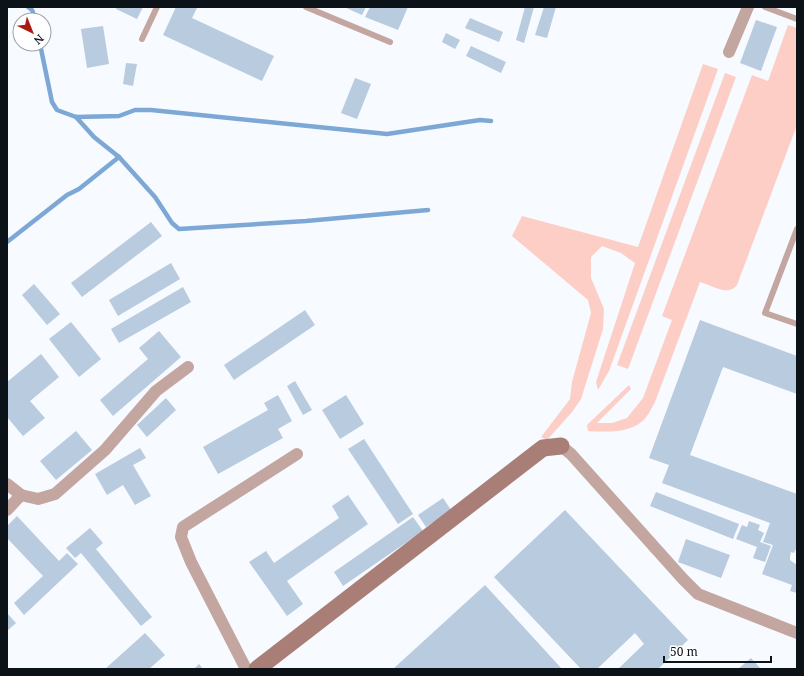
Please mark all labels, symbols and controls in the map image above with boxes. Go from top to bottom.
north arrow [12,12,52,52]
text: N [31,31,47,48]
scale bar [664,638,771,664]
text: 50 m [670,643,698,660]

